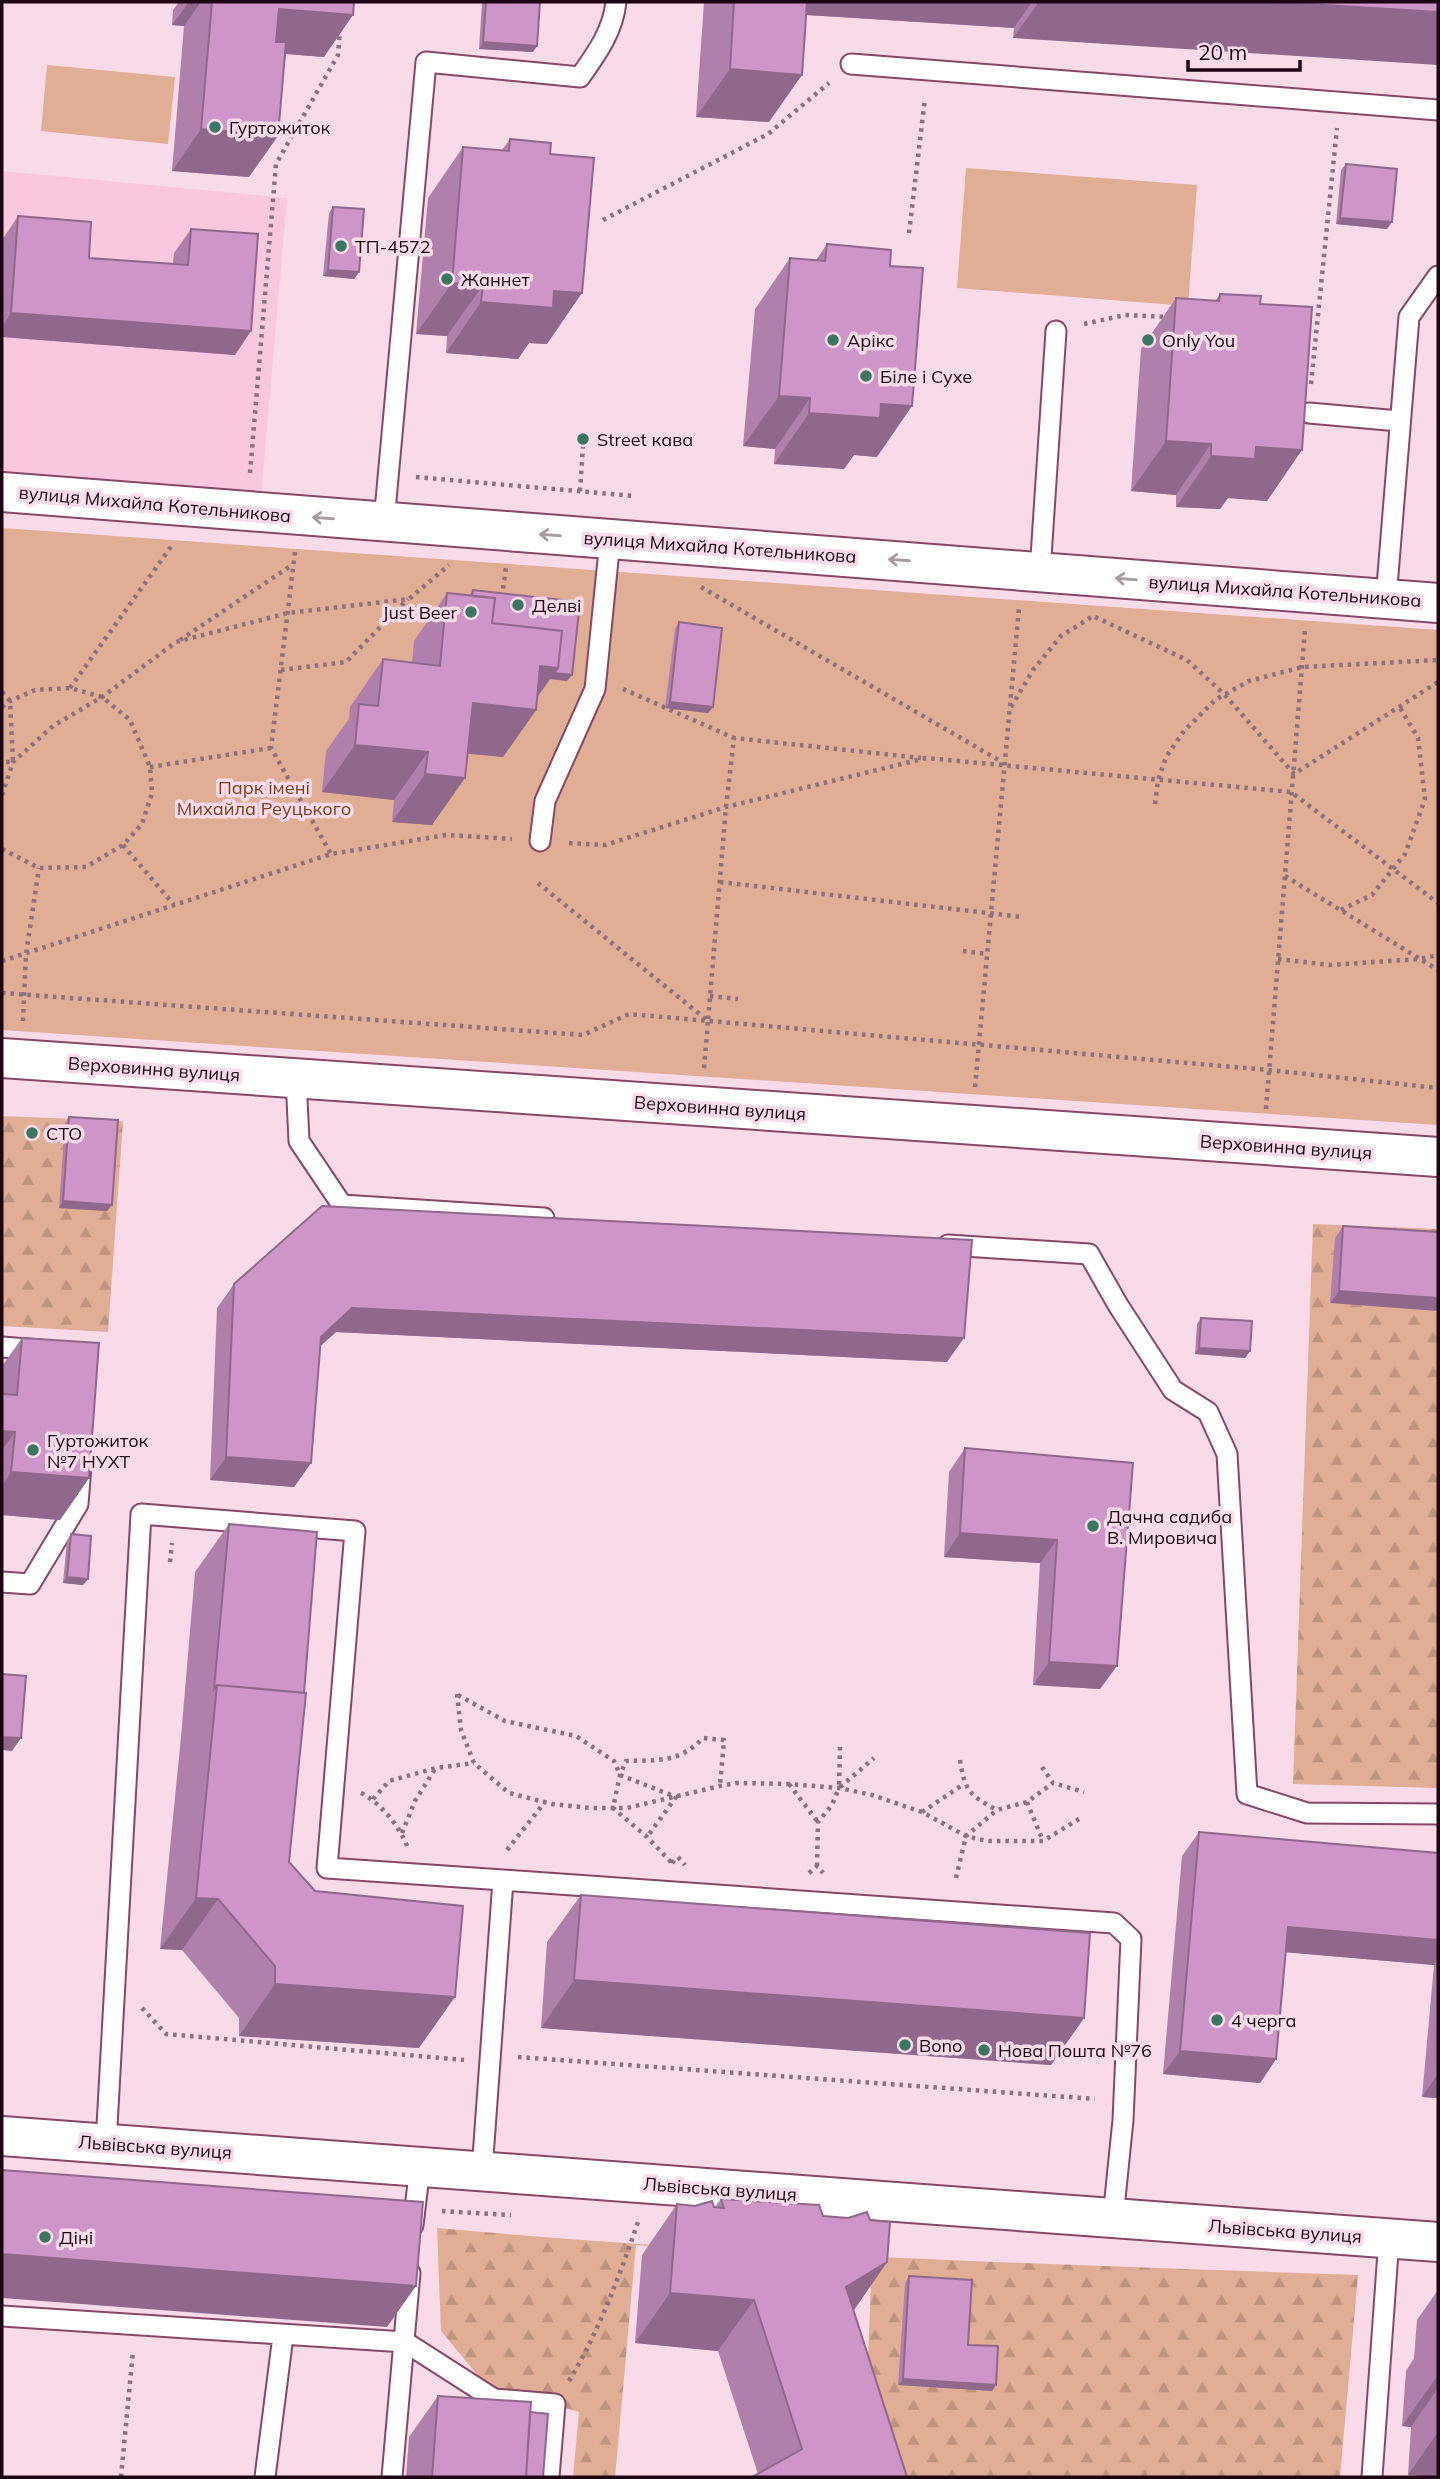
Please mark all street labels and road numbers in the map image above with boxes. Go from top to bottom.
street label: вулиця Михайла Котельникова [18,481,292,527]
street label: вулиця Михайла Котельникова [583,526,857,568]
street label: вулиця Михайла Котельникова [1148,570,1422,612]
street label: Верховинна вулиця [67,1052,241,1086]
street label: Верховинна вулиця [633,1091,807,1125]
street label: Верховинна вулиця [1199,1130,1373,1164]
street label: Львівська вулиця [77,2130,233,2164]
street label: Львівська вулиця [642,2172,798,2206]
street label: Львівська вулиця [1207,2214,1363,2248]

